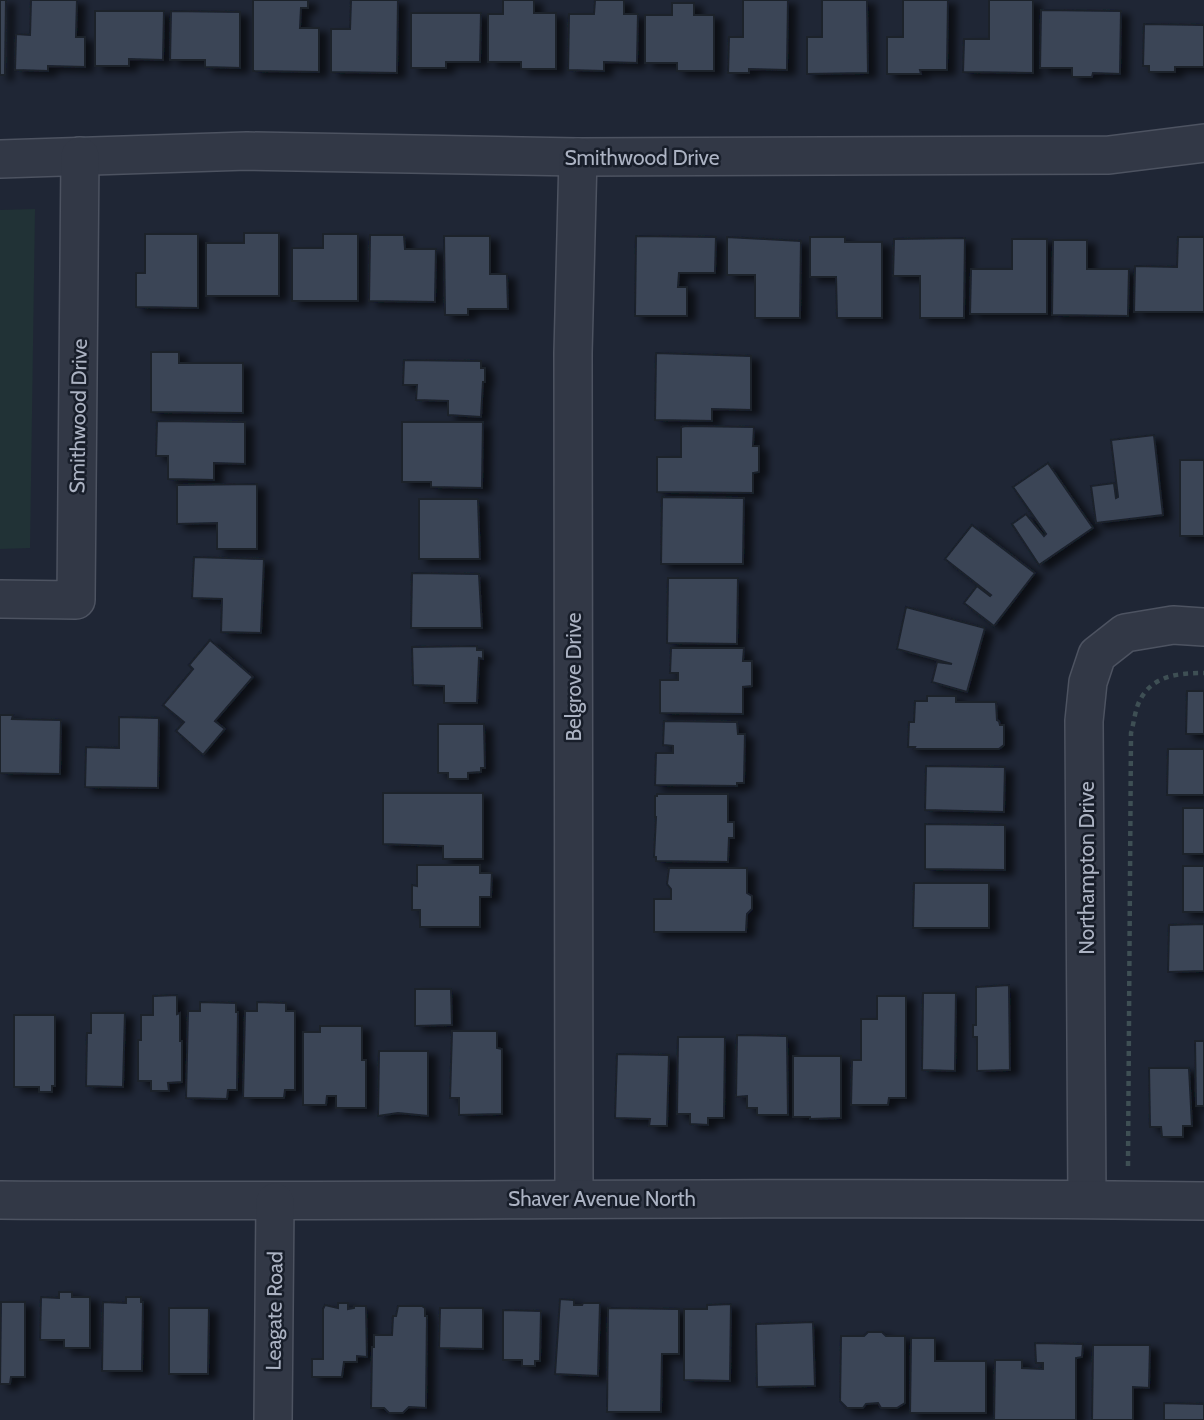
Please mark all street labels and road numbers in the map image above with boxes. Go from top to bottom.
street label: Smithwood Drive [564,145,720,170]
street label: Smithwood Drive [64,338,92,494]
street label: Belgrove Drive [561,612,586,742]
street label: Northampton Drive [1074,781,1099,955]
street label: Shaver Avenue North [508,1186,696,1211]
street label: Leagate Road [260,1251,288,1371]

